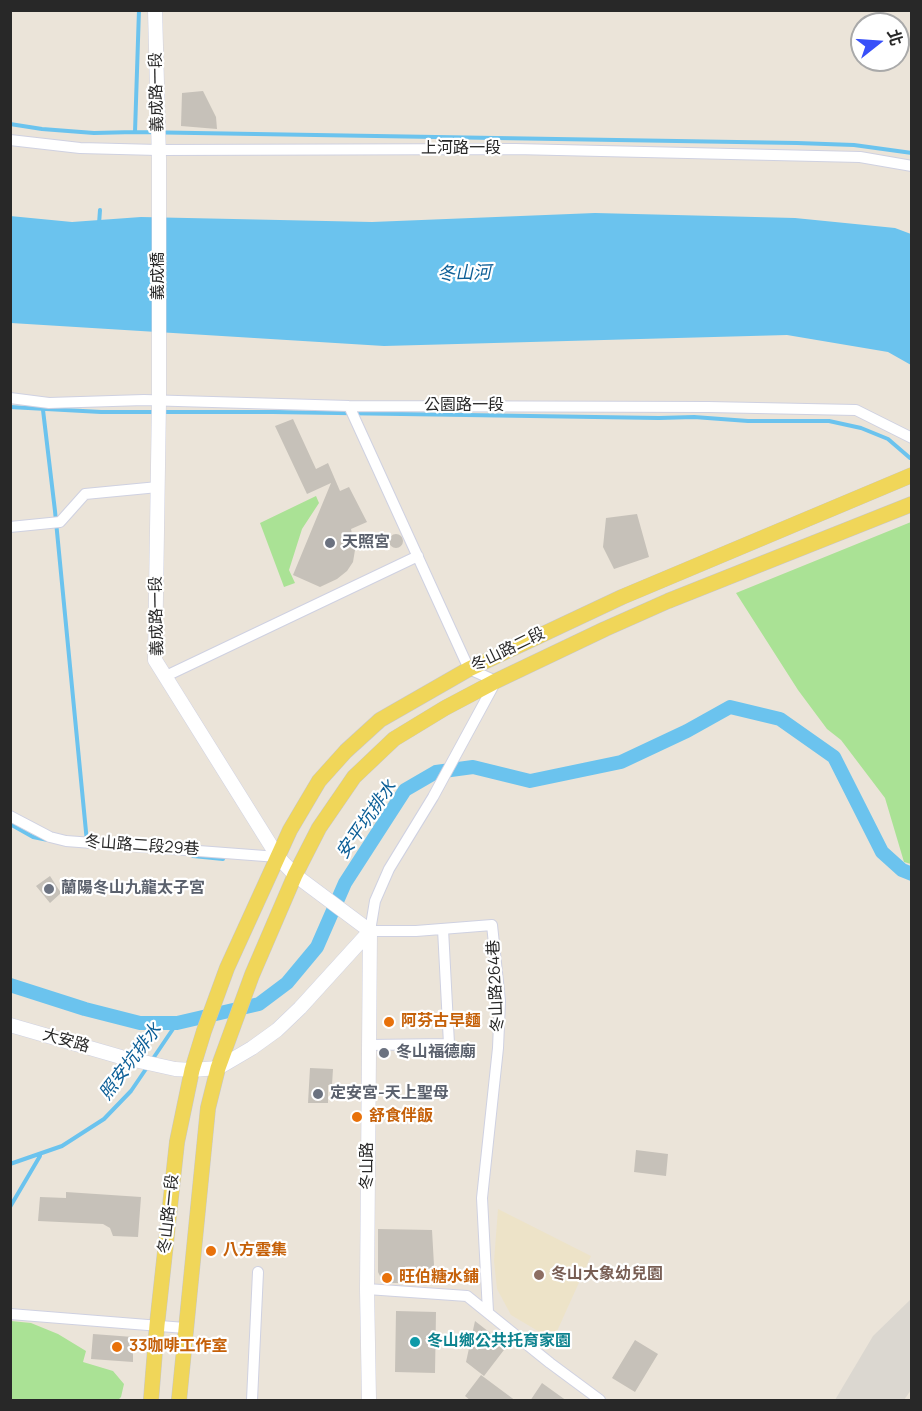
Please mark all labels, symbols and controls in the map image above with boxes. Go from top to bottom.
north arrow [850,12,910,72]
text: 北 [882,26,908,48]
street label: 義成路一段 [147,52,167,132]
street label: 上河路一段 [421,139,501,159]
street label: 義成橋 [149,252,169,300]
water label: 冬山河 [437,262,491,286]
street label: 公園路一段 [424,396,504,416]
place label: 天照宮 [342,533,390,553]
marker: 天照宮 [323,536,337,550]
street label: 義成路一段 [147,576,167,656]
street label: 冬山路二段 [468,624,548,676]
water label: 安平坑排水 [332,777,402,863]
street label: 冬山路二段29巷 [84,832,200,860]
place label: 蘭陽冬山九龍太子宮 [61,879,205,899]
marker: 蘭陽冬山九龍太子宮 [42,882,56,896]
street label: 冬山路264巷 [484,939,508,1033]
place label: 阿芬古早麵 [401,1012,481,1032]
marker: 阿芬古早麵 [382,1015,396,1029]
water label: 照安坑排水 [95,1020,167,1104]
street label: 大安路 [40,1025,92,1057]
place label: 冬山福德廟 [396,1043,476,1063]
marker: 冬山福德廟 [377,1046,391,1060]
place label: 定安宮-天上聖母 [330,1084,449,1104]
marker: 定安宮-天上聖母 [311,1087,325,1101]
place label: 舒食伴飯 [369,1107,433,1127]
marker: 舒食伴飯 [350,1110,364,1124]
street label: 冬山路 [358,1142,378,1190]
street label: 冬山路一段 [155,1173,183,1255]
place label: 八方雲集 [223,1241,287,1261]
marker: 八方雲集 [204,1244,218,1258]
place label: 冬山大象幼兒園 [551,1265,663,1285]
place label: 旺伯糖水鋪 [399,1268,479,1288]
marker: 冬山大象幼兒園 [532,1268,546,1282]
marker: 旺伯糖水鋪 [380,1271,394,1285]
place label: 冬山鄉公共托育家園 [427,1332,571,1352]
marker: 冬山鄉公共托育家園 [408,1335,422,1349]
place label: 33咖啡工作室 [129,1337,228,1357]
marker: 33咖啡工作室 [110,1340,124,1354]

